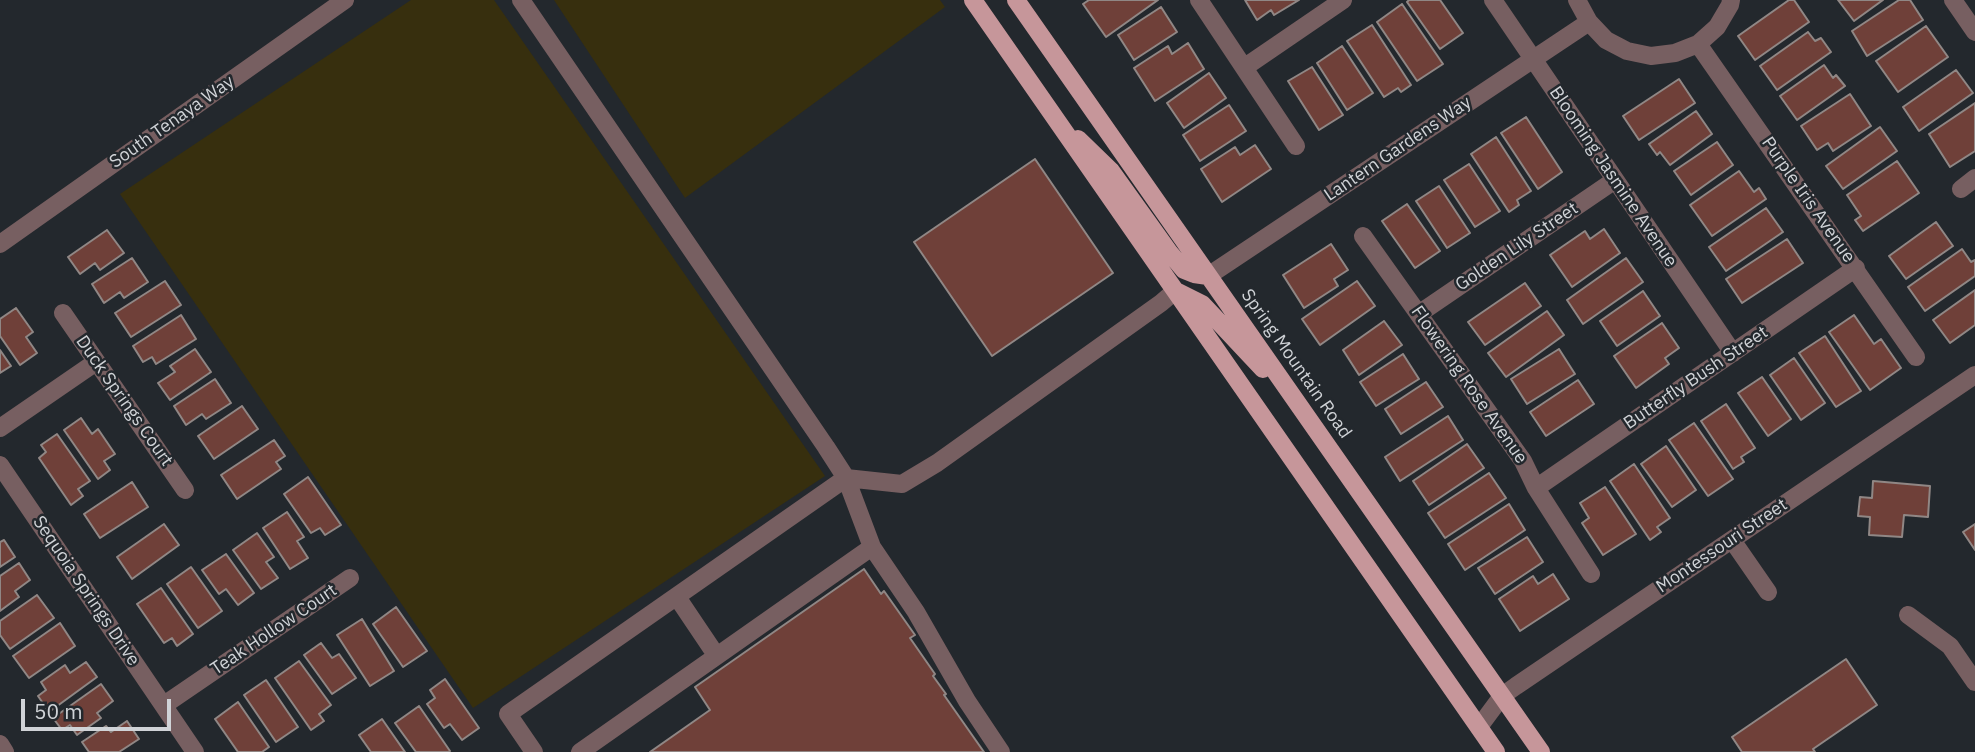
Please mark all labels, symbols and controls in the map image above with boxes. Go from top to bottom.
street label: South Tenaya Way [105,71,239,173]
street label: Blooming Jasmine Avenue [1544,83,1682,271]
street label: Lantern Gardens Way [1320,92,1476,206]
street label: Purple Iris Avenue [1757,133,1859,267]
street label: Golden Lily Street [1452,198,1582,296]
street label: Spring Mountain Road [1236,285,1356,443]
street label: Flowering Rose Avenue [1406,302,1532,468]
street label: Butterfly Bush Street [1620,322,1772,434]
street label: Duck Springs Court [71,332,177,470]
street label: Montessouri Street [1652,494,1792,598]
street label: Sequoia Springs Drive [28,512,144,670]
street label: Teak Hollow Court [207,580,341,680]
scale bar [24,686,175,730]
text: 50 m [34,697,83,725]

